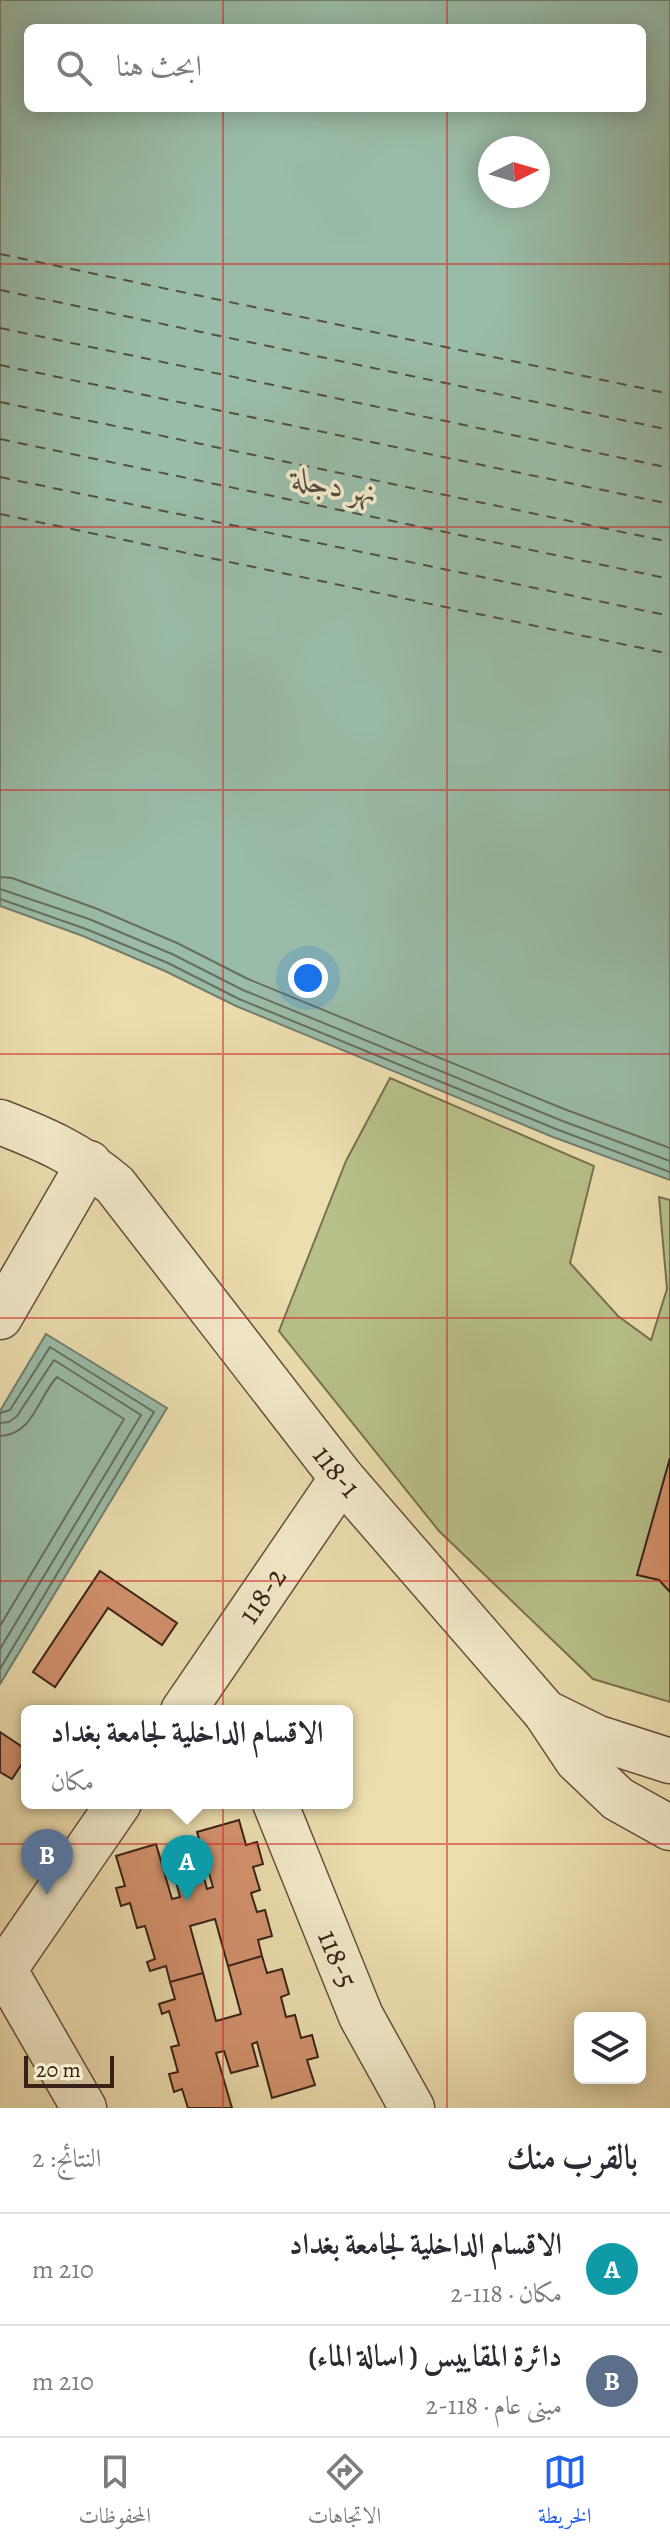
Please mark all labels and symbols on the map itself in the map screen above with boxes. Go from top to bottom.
north arrow [478,136,550,208]
water label: نهر دجلة [285,455,381,514]
your location [288,958,328,998]
street label: 118-1 [304,1437,370,1506]
street label: 118-2 [228,1559,296,1632]
pin: B [21,1829,73,1895]
pin: A [161,1835,213,1901]
street label: 118-5 [308,1924,368,1994]
scale bar [24,2052,114,2088]

